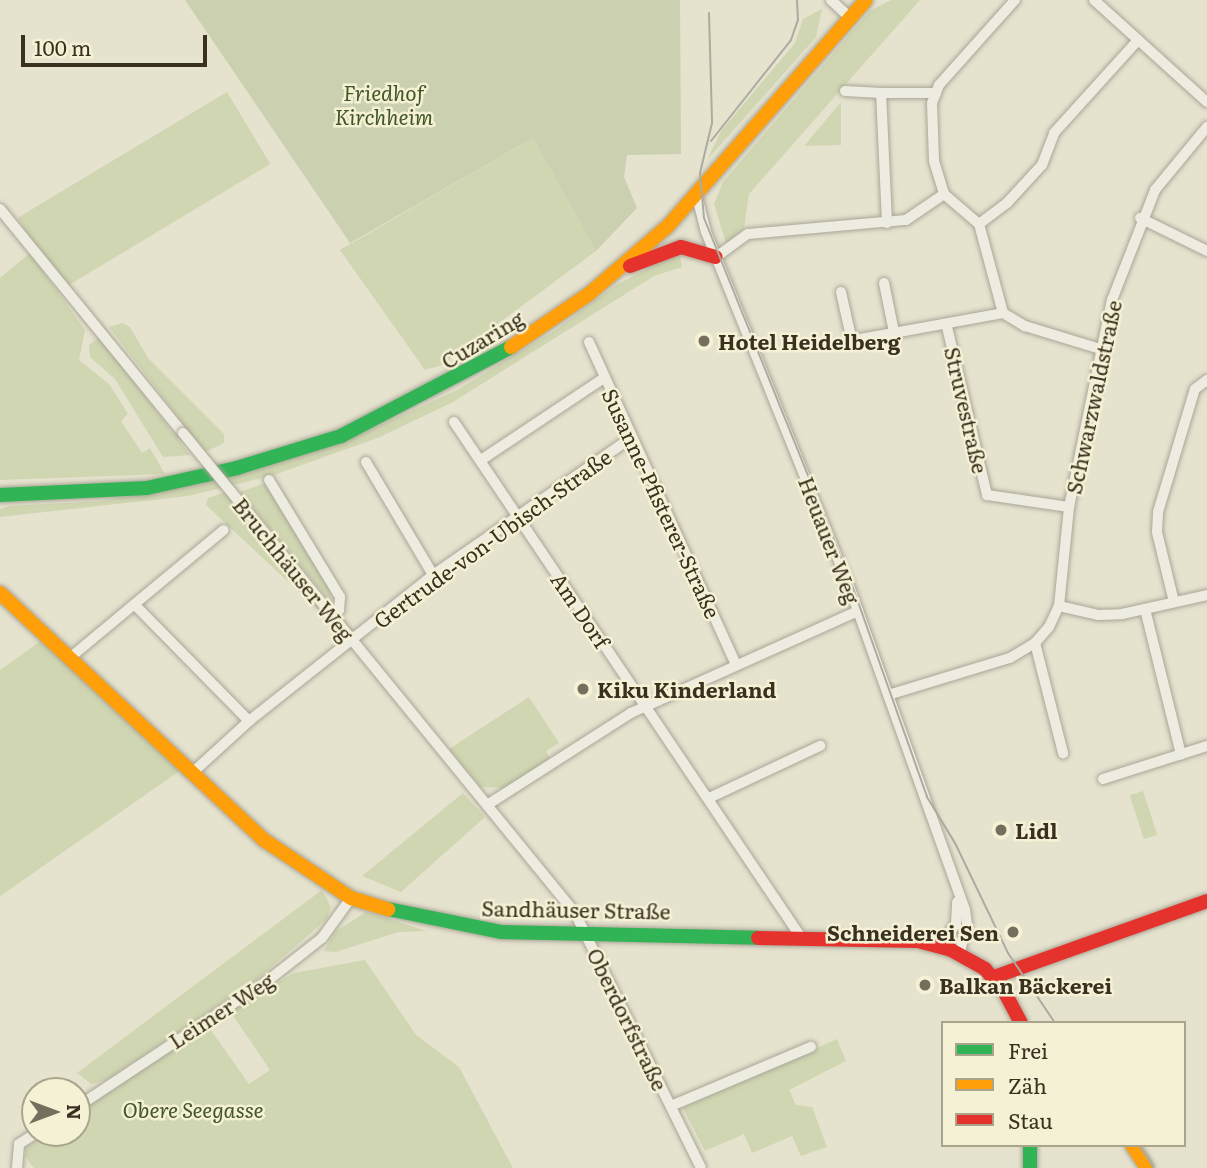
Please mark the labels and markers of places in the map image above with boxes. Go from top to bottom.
place label: Hotel Heidelberg [718,328,900,354]
marker: Hotel Heidelberg [696,333,712,349]
place label: Kiku Kinderland [597,676,776,702]
marker: Kiku Kinderland [575,681,591,697]
place label: Lidl [1015,817,1058,843]
marker: Lidl [993,822,1009,838]
place label: Schneiderei Sen [827,919,999,945]
marker: Schneiderei Sen [1005,924,1021,940]
place label: Balkan Bäckerei [939,972,1112,998]
marker: Balkan Bäckerei [917,977,933,993]

